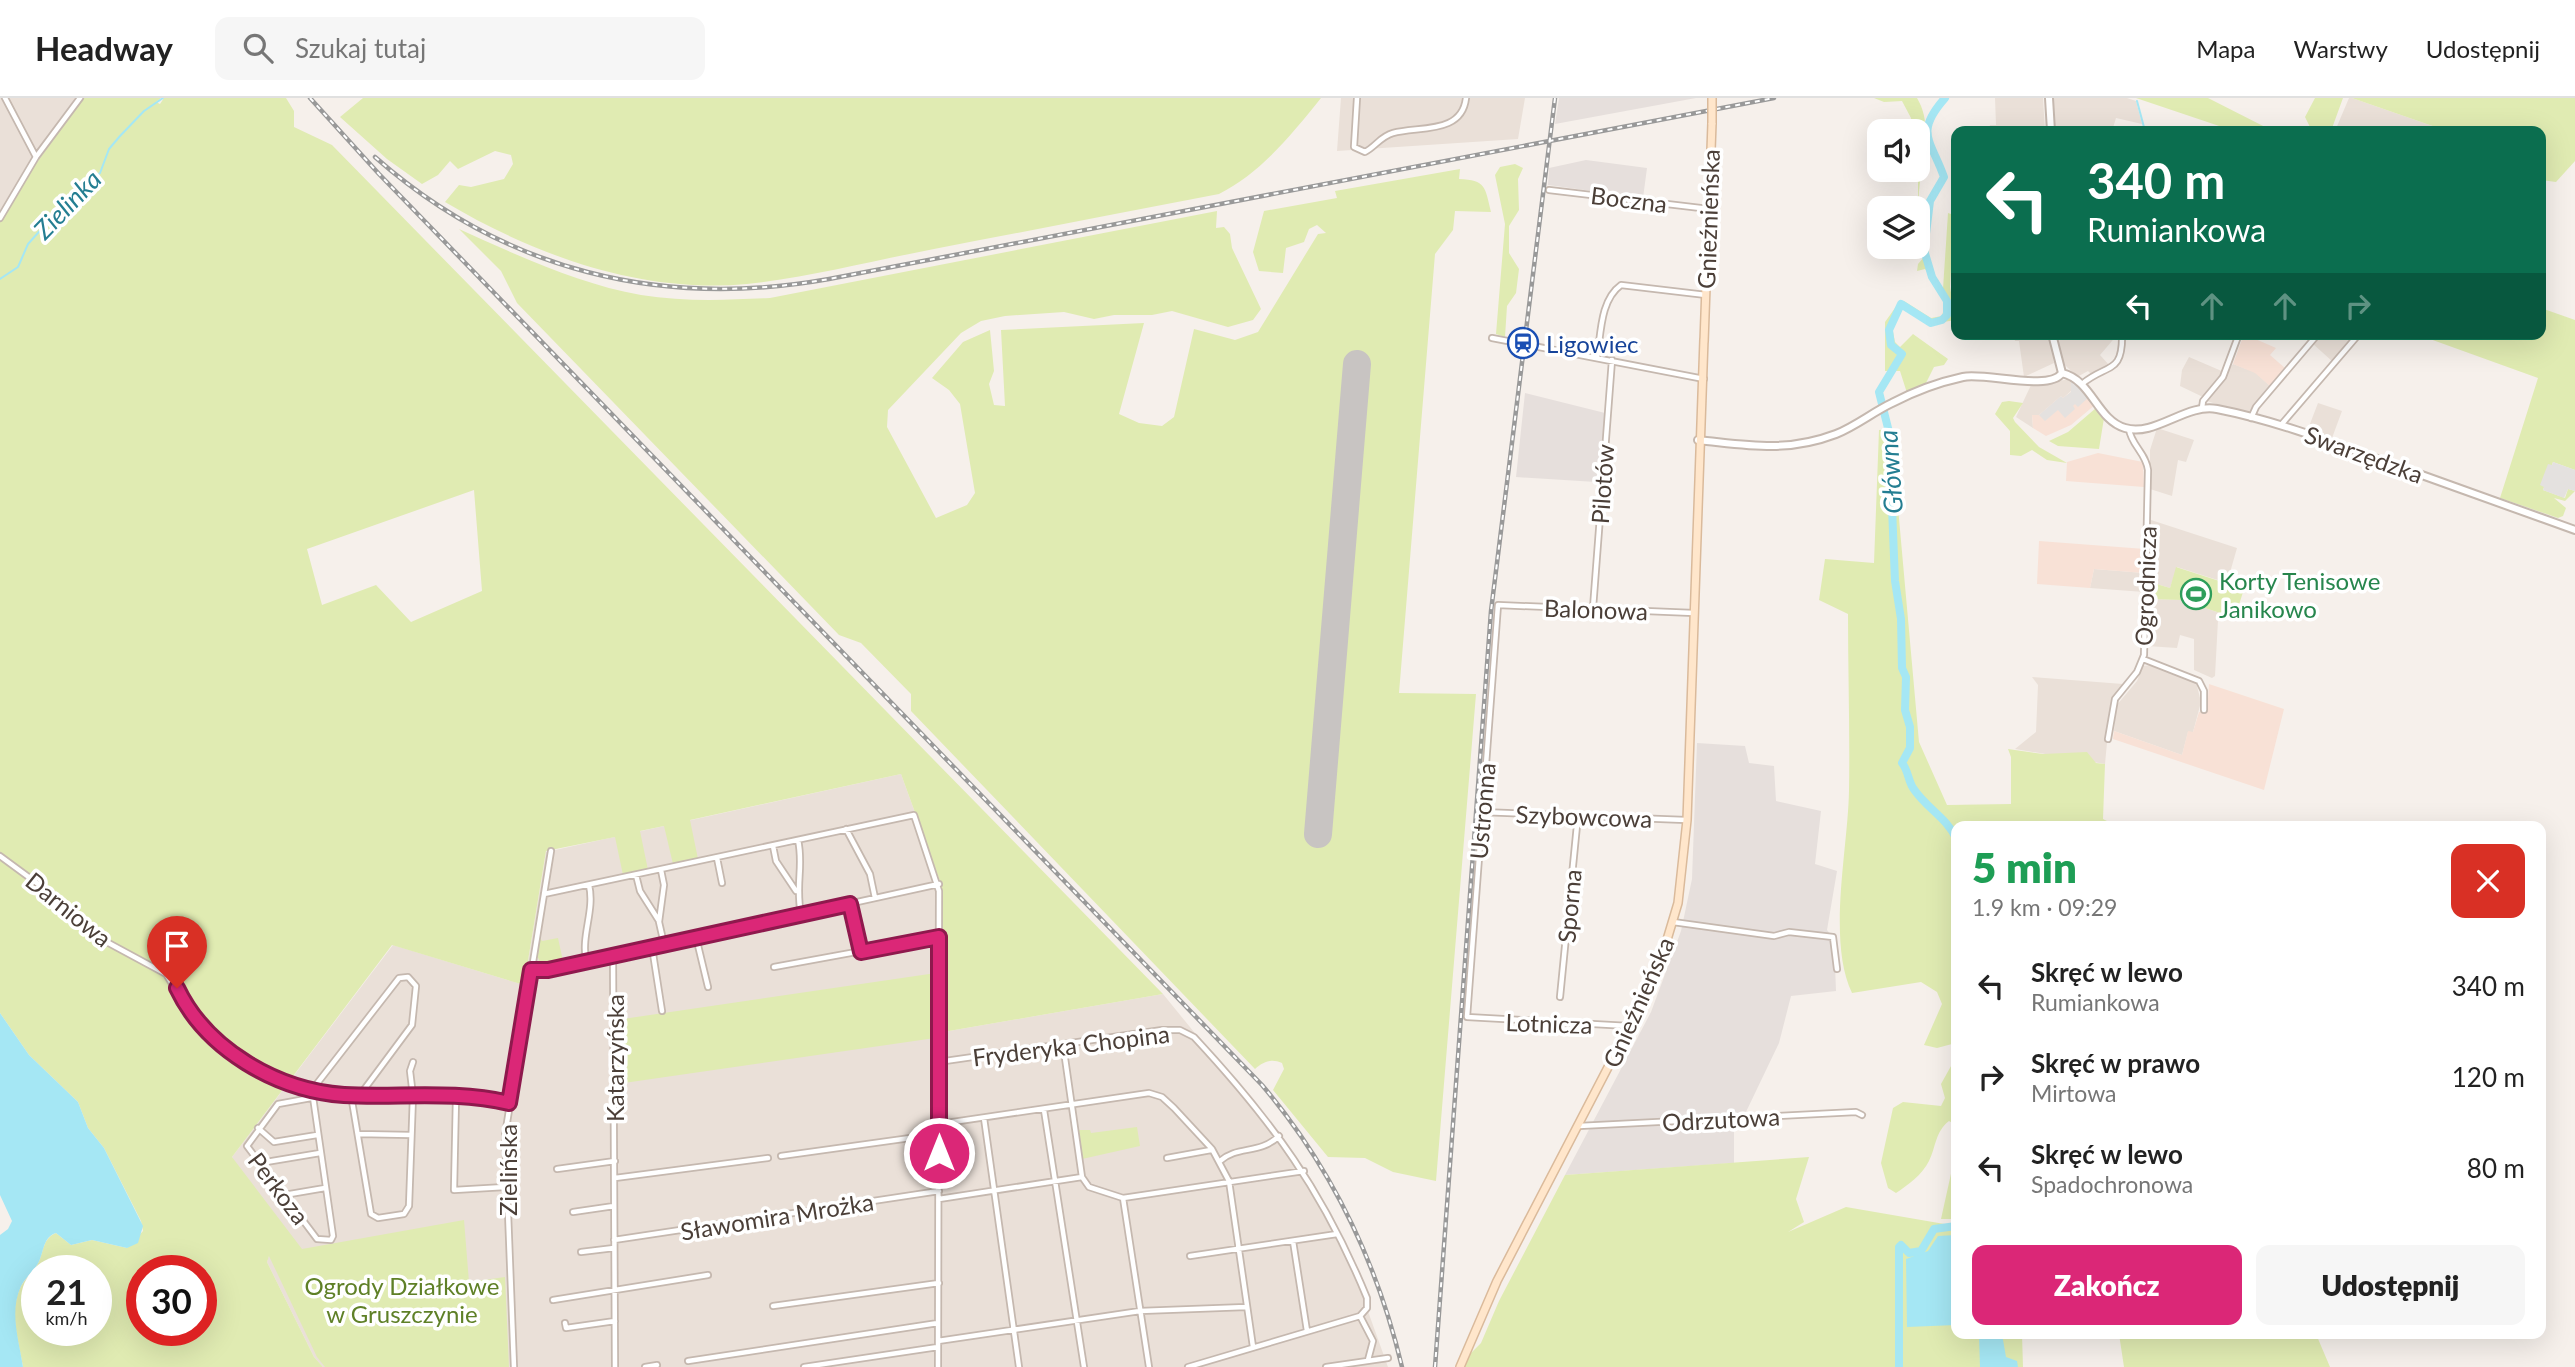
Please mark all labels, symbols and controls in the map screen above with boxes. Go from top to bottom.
search box [215,17,705,80]
text: Headway [35,28,173,68]
icon: search [239,29,277,67]
text: Szukaj tutaj [295,32,426,64]
text: Mapa [2196,34,2255,63]
text: Warstwy [2293,34,2388,63]
text: Udostępnij [2426,34,2540,63]
map controls [1867,119,1930,259]
button: sound [1867,119,1930,182]
street label: Gnieźnieńska [1691,149,1725,289]
text: 340 m [2087,151,2225,209]
icon: left [1972,154,2063,245]
water label: Zielinka [26,163,108,246]
street label: Boczna [1589,180,1669,218]
button: layers [1867,196,1930,259]
text: Rumiankowa [2087,210,2266,249]
icon: left [2120,287,2158,325]
icon: ahead [2193,287,2231,325]
icon: ahead [2266,287,2304,325]
icon: right [2339,287,2377,325]
station icon: Ligowiec [1506,326,1540,360]
place label: Ligowiec [1546,329,1639,358]
street label: Swarzędzka [2301,419,2427,489]
water label: Główna [1871,429,1909,515]
street label: Pilotów [1585,443,1619,525]
street label: Ogrodnicza [2128,525,2162,647]
place label: Korty Tenisowe Janikowo [2219,566,2380,623]
sports icon: Korty Tenisowe Janikowo [2179,577,2213,611]
street label: Balonowa [1544,593,1648,625]
street label: Ustronna [1463,762,1501,860]
street label: Szybowcowa [1515,799,1653,833]
text: 5 min [1972,842,2077,892]
button: close [2451,844,2525,918]
street label: Darniowa [20,866,118,952]
street label: Sporna [1551,868,1587,944]
text: 1.9 km · 09:29 [1972,893,2117,921]
pin [147,916,207,988]
icon: arrive [158,927,196,965]
street label: Gnieźnieńska [1596,932,1680,1072]
text: Skręć w lewo [2031,956,2183,988]
icon: left [1972,967,2010,1005]
text: 340 m [2452,970,2525,1002]
text: Rumiankowa [2031,988,2160,1016]
street label: Katarzyńska [600,994,629,1122]
street label: Lotnicza [1505,1007,1593,1039]
street label: Fryderyka Chopina [971,1019,1171,1071]
text: Skręć w prawo [2031,1047,2200,1079]
icon: right [1972,1058,2010,1096]
text: 120 m [2452,1061,2525,1093]
text: Mirtowa [2031,1079,2117,1107]
street label: Odrzutowa [1661,1101,1781,1137]
position arrow [902,1116,976,1190]
street label: Zielińska [493,1124,522,1216]
text: Skręć w lewo [2031,1138,2183,1170]
street label: Perkoza [242,1146,316,1230]
icon: left [1972,1149,2010,1187]
text: 80 m [2467,1152,2525,1184]
text: Spadochronowa [2031,1170,2193,1198]
street label: Sławomira Mrożka [678,1186,876,1246]
button: Zakończ [1972,1245,2242,1325]
button: Udostępnij [2256,1245,2525,1325]
speed limit sign: 30 [126,1255,217,1346]
text: 21 [46,1270,87,1312]
park label: Ogrody Działkowe w Gruszczynie [305,1271,499,1328]
text: km/h [45,1307,88,1329]

